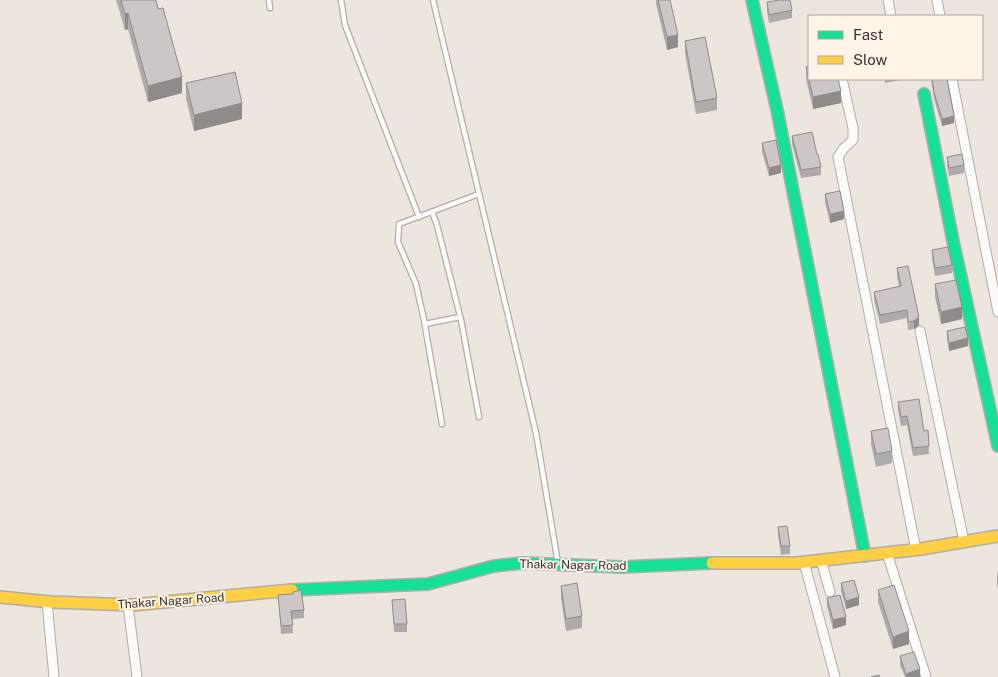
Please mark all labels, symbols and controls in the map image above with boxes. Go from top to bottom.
legend [808,15,983,80]
text: Fast [853,26,883,43]
text: Slow [853,51,888,68]
street label: Thakar Nagar Road [519,557,627,573]
street label: Thakar Nagar Road [117,590,225,612]

